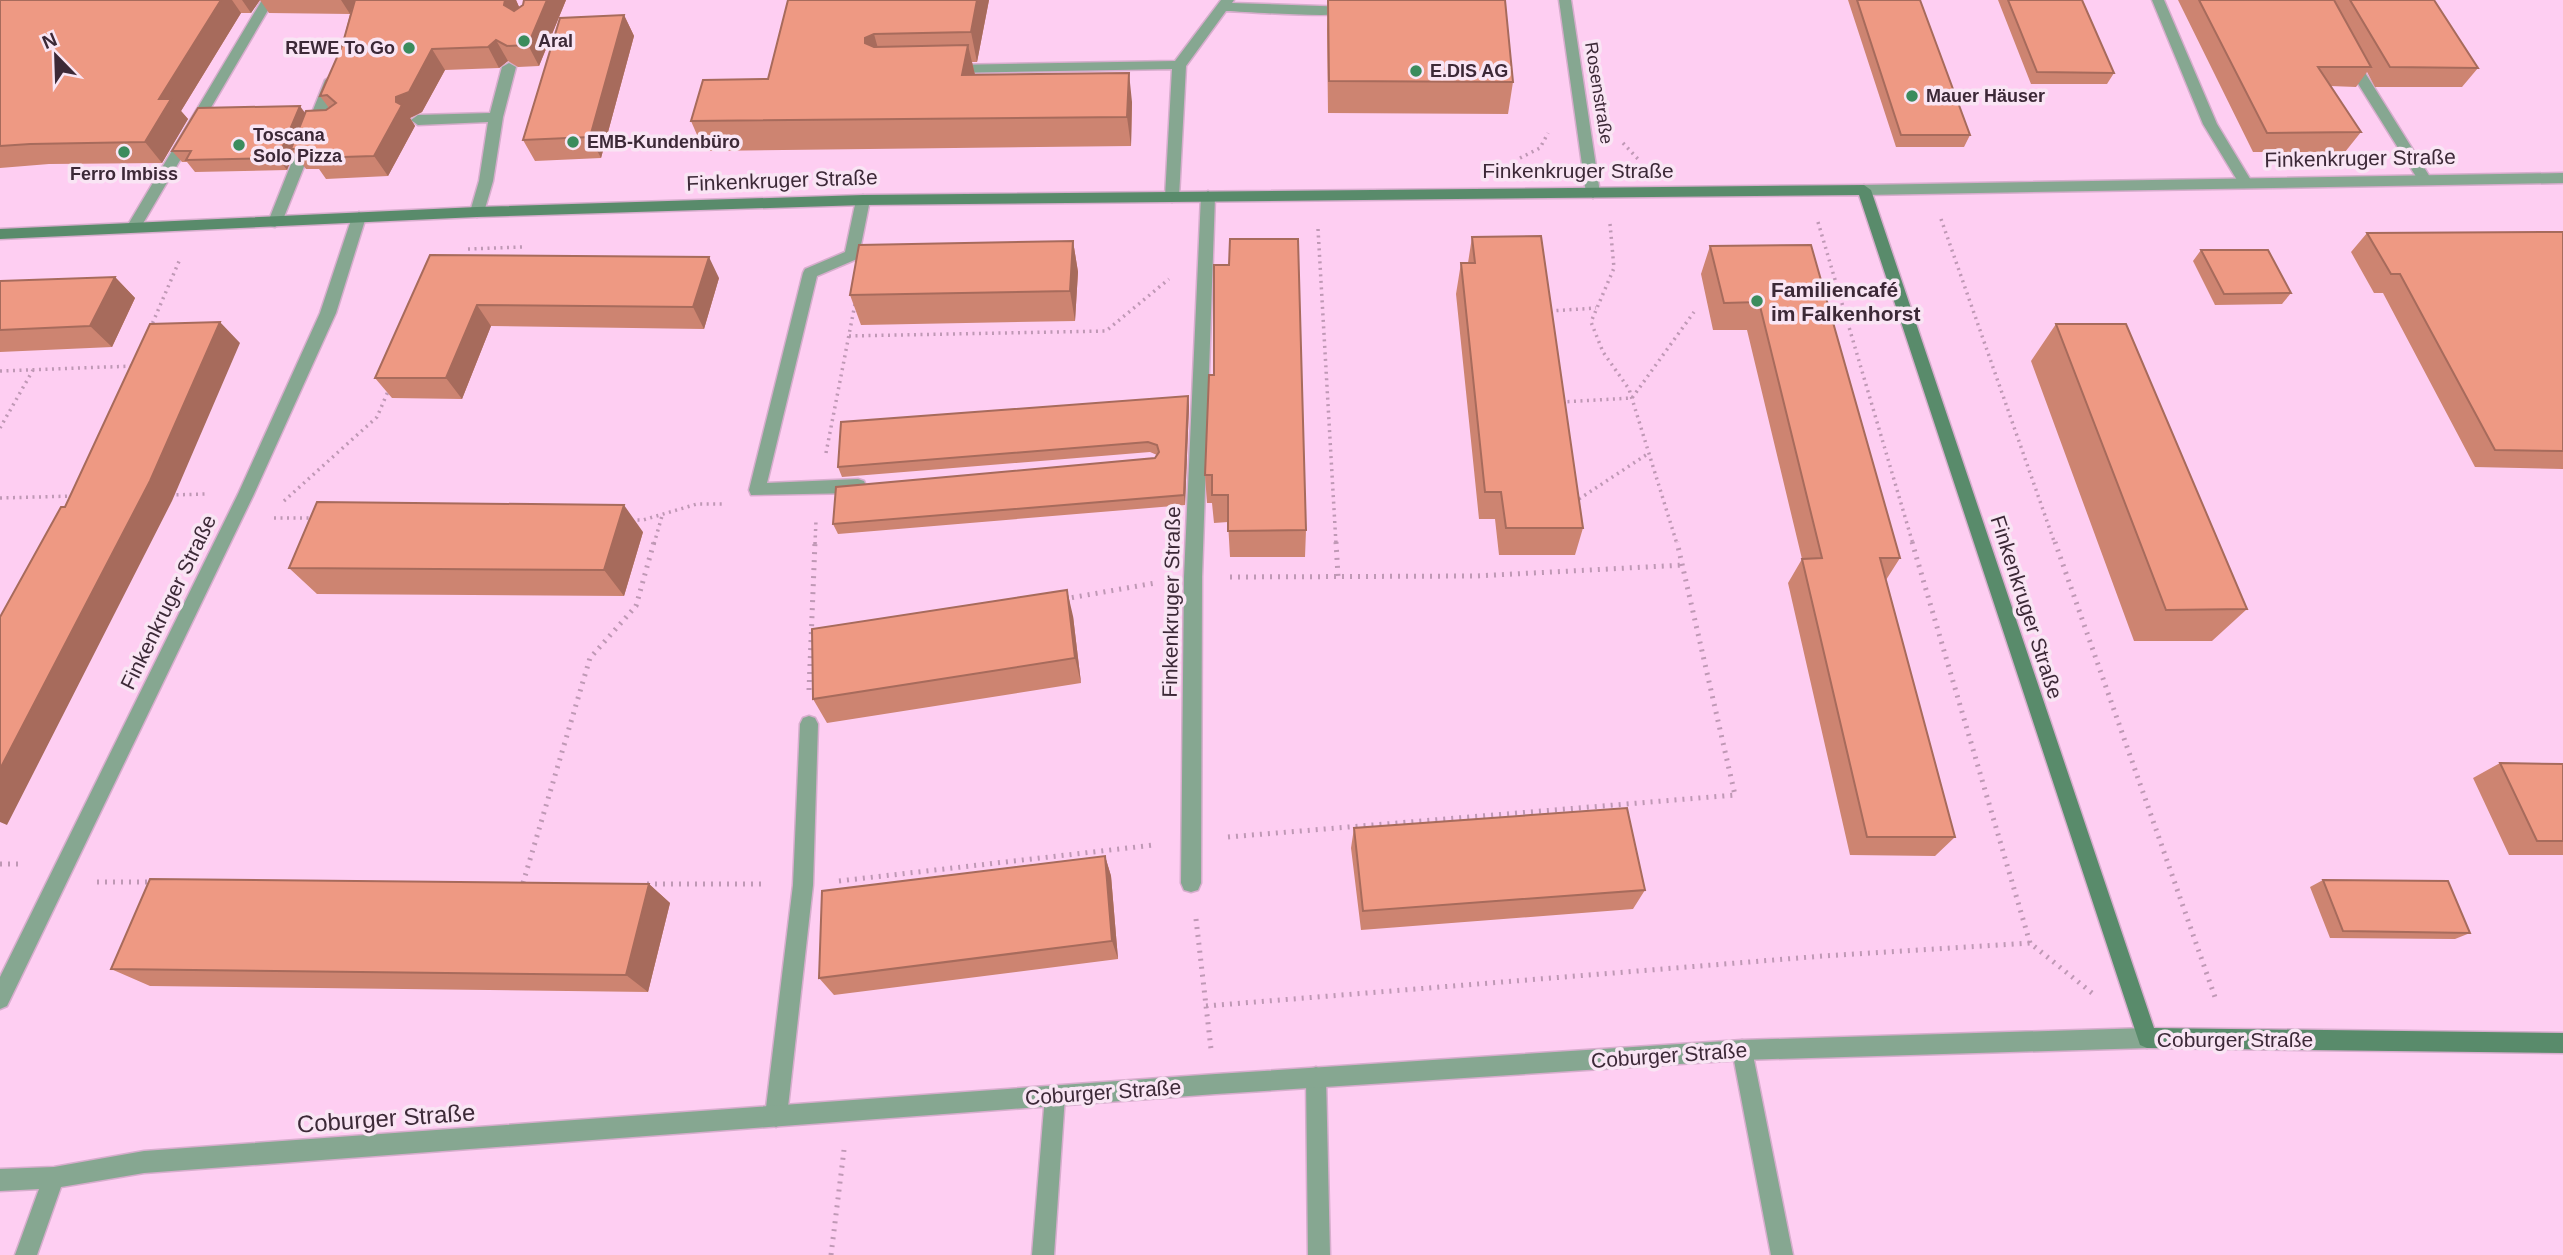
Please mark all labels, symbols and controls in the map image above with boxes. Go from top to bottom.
north arrow [21,21,91,91]
text: N [39,28,60,53]
place label: Aral [538,31,573,51]
marker: Aral [516,33,532,49]
place label: REWE To Go [285,38,395,58]
marker: REWE To Go [401,40,417,56]
street label: Rosenstraße [1581,41,1617,145]
place label: E.DIS AG [1430,61,1508,81]
marker: E.DIS AG [1408,63,1424,79]
place label: Mauer Häuser [1926,86,2045,106]
marker: Mauer Häuser [1904,88,1920,104]
place label: Toscana Solo Pizza [253,125,343,166]
place label: EMB-Kundenbüro [587,132,740,152]
marker: EMB-Kundenbüro [565,134,581,150]
marker: Toscana Solo Pizza [231,137,247,153]
marker: Ferro Imbiss [116,144,132,160]
street label: Finkenkruger Straße [2264,145,2456,171]
street label: Finkenkruger Straße [1482,159,1674,182]
place label: Ferro Imbiss [70,164,178,184]
street label: Finkenkruger Straße [686,165,878,195]
place label: Familiencafé im Falkenhorst [1771,278,1920,325]
marker: Familiencafé im Falkenhorst [1749,293,1765,309]
street label: Finkenkruger Straße [1158,506,1184,698]
street label: Finkenkruger Straße [116,511,220,693]
street label: Finkenkruger Straße [1986,512,2068,702]
street label: Coburger Straße [2157,1028,2313,1051]
street label: Coburger Straße [1590,1038,1748,1072]
street label: Coburger Straße [1024,1075,1182,1109]
street label: Coburger Straße [296,1098,476,1138]

